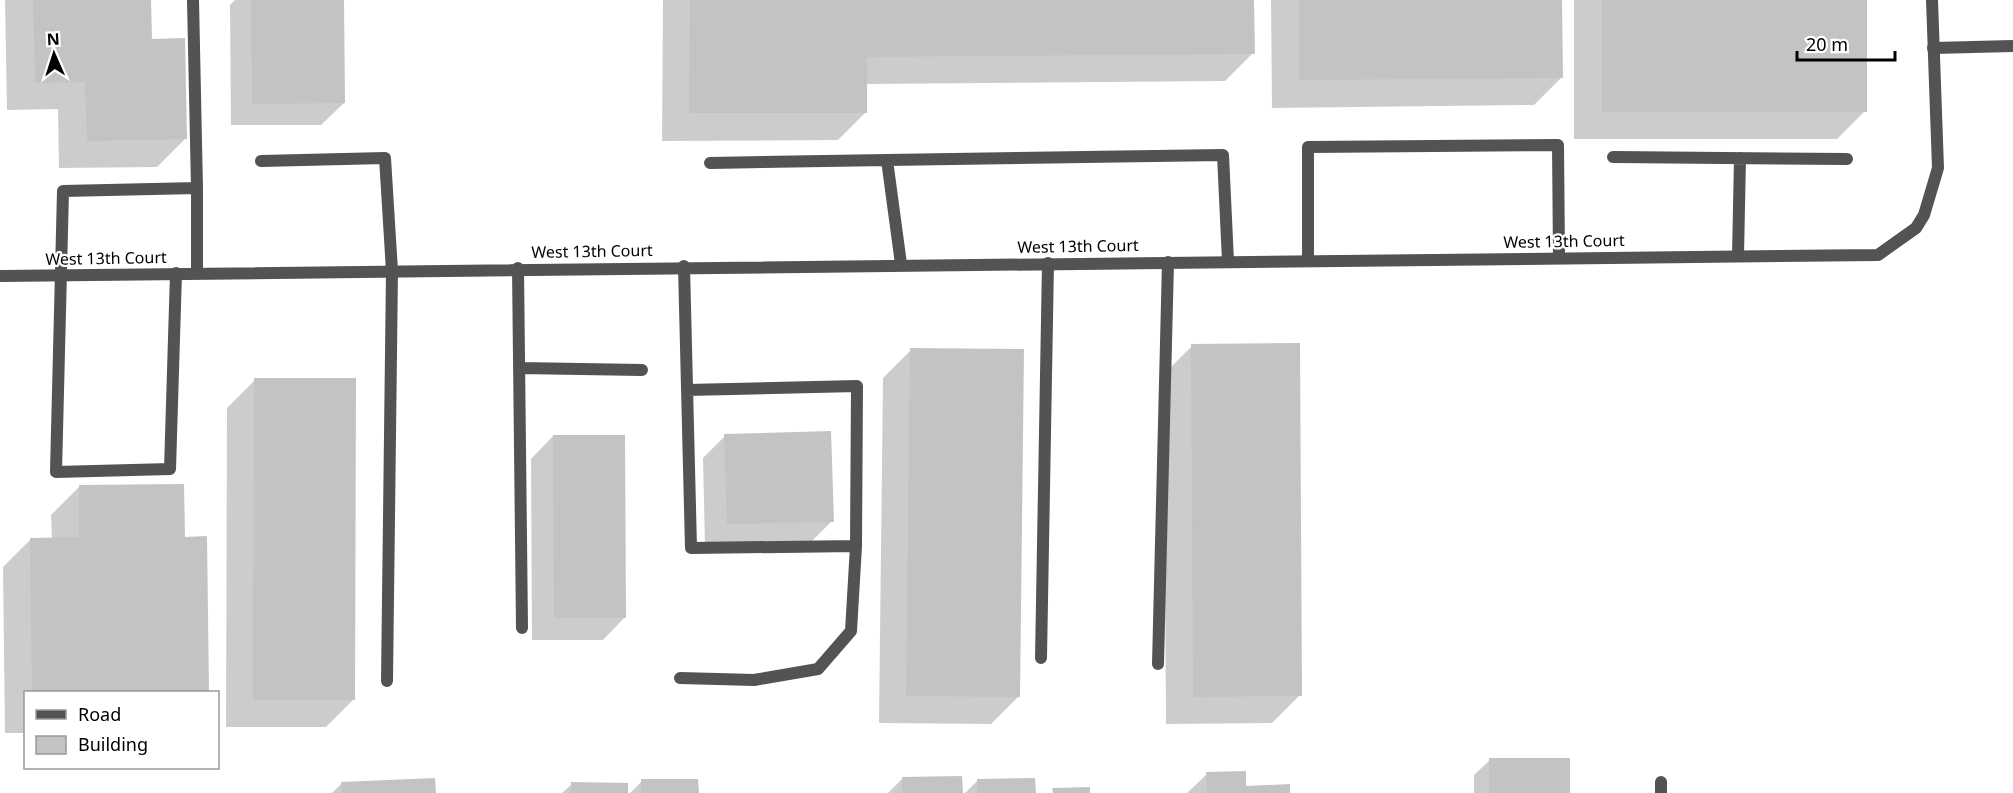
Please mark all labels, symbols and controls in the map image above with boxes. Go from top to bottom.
north arrow [24,24,84,84]
scale bar [1797,24,1894,62]
text: N [46,28,60,50]
text: 20 m [1806,32,1848,56]
street label: West 13th Court [1503,229,1625,253]
street label: West 13th Court [1017,234,1139,258]
street label: West 13th Court [531,239,653,263]
street label: West 13th Court [45,246,167,270]
legend [24,691,219,769]
text: Road [78,702,121,726]
text: Building [78,732,148,756]

